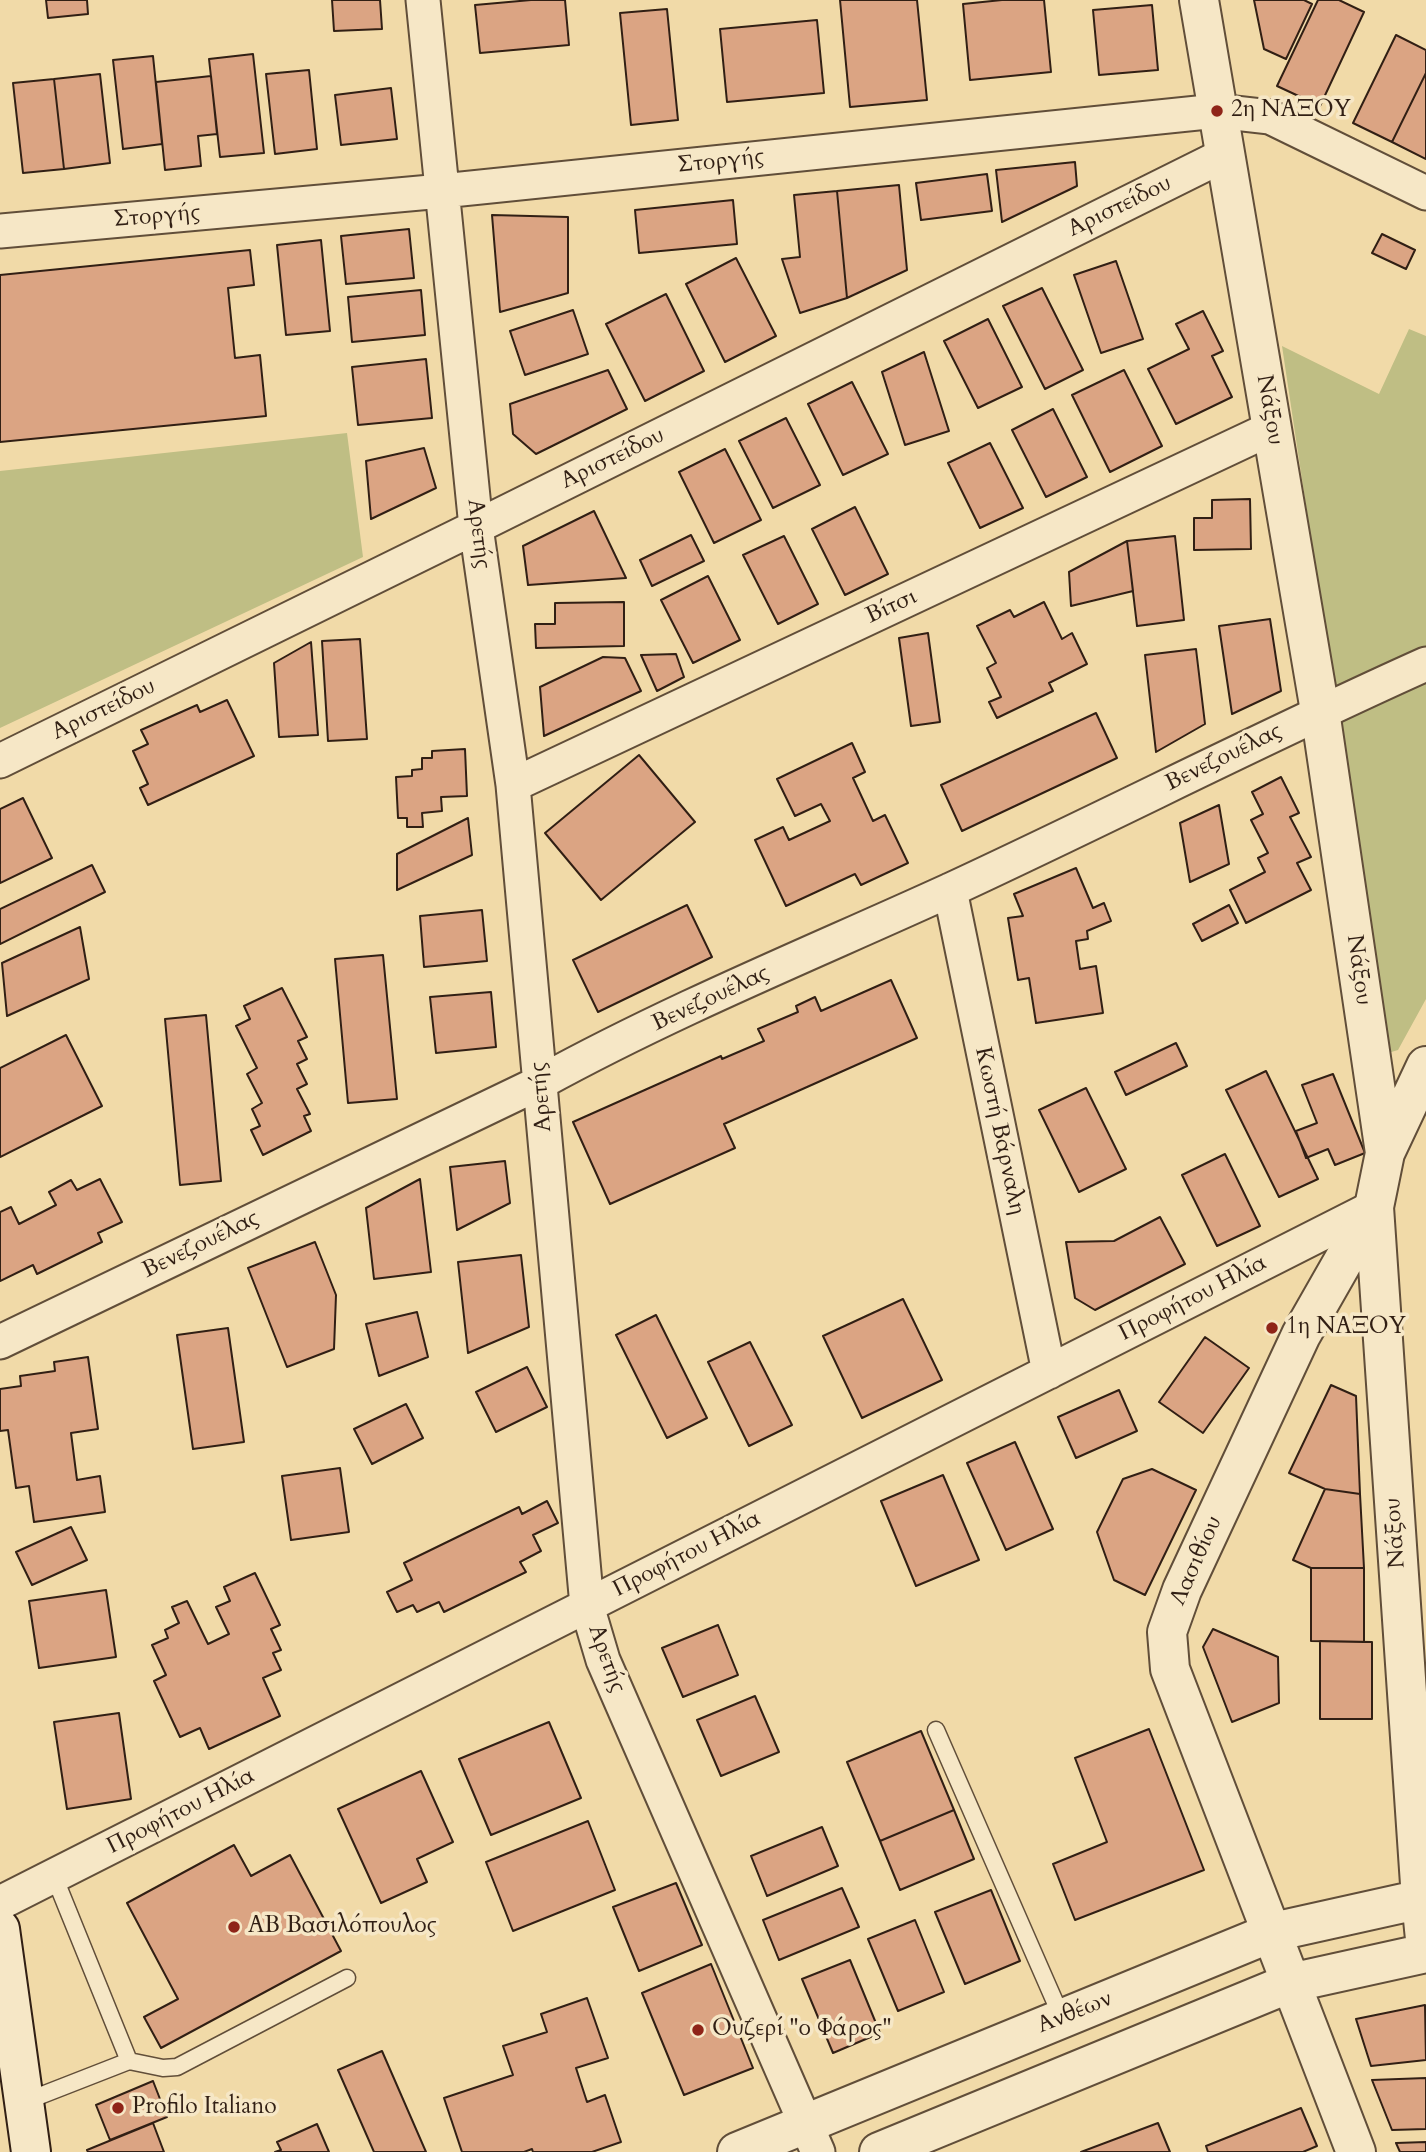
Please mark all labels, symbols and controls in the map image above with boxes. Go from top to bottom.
place label: 2η ΝΑΞΟΥ [1231,97,1351,125]
marker: 2η ΝΑΞΟΥ [1209,103,1225,119]
street label: Στοργής [676,144,766,180]
street label: Αριστείδου [1064,170,1176,244]
street label: Στοργής [113,199,201,235]
street label: Νάξου [1249,373,1289,447]
street label: Αριστείδου [557,422,669,496]
street label: Αρετής [460,497,496,571]
street label: Βίτσι [862,583,922,631]
street label: Αριστείδου [48,673,160,747]
street label: Βενεζουέλας [1161,718,1287,798]
street label: Νάξου [1339,933,1377,1007]
street label: Βενεζουέλας [648,960,774,1038]
street label: Κωστή Βάρναλη [968,1045,1030,1217]
street label: Αρετής [525,1061,559,1133]
street label: Βενεζουέλας [138,1205,264,1285]
street label: Προφήτου Ηλία [1115,1250,1271,1348]
place label: 1η ΝΑΞΟΥ [1286,1314,1406,1342]
marker: 1η ΝΑΞΟΥ [1264,1320,1280,1336]
street label: Νάξου [1380,1497,1412,1569]
street label: Προφήτου Ηλία [609,1506,765,1604]
street label: Λασιθίου [1165,1512,1229,1610]
street label: Αρετής [581,1621,631,1697]
street label: Προφήτου Ηλία [103,1763,259,1861]
place label: ΑΒ Βασιλόπουλος [248,1913,437,1941]
marker: ΑΒ Βασιλόπουλος [226,1919,242,1935]
street label: Ανθέων [1034,1986,1116,2040]
place label: Ουζερί "ο Φάρος" [712,2016,892,2044]
marker: Ουζερί "ο Φάρος" [690,2022,706,2038]
place label: Profilo Italiano [132,2094,277,2122]
marker: Profilo Italiano [110,2100,126,2116]

